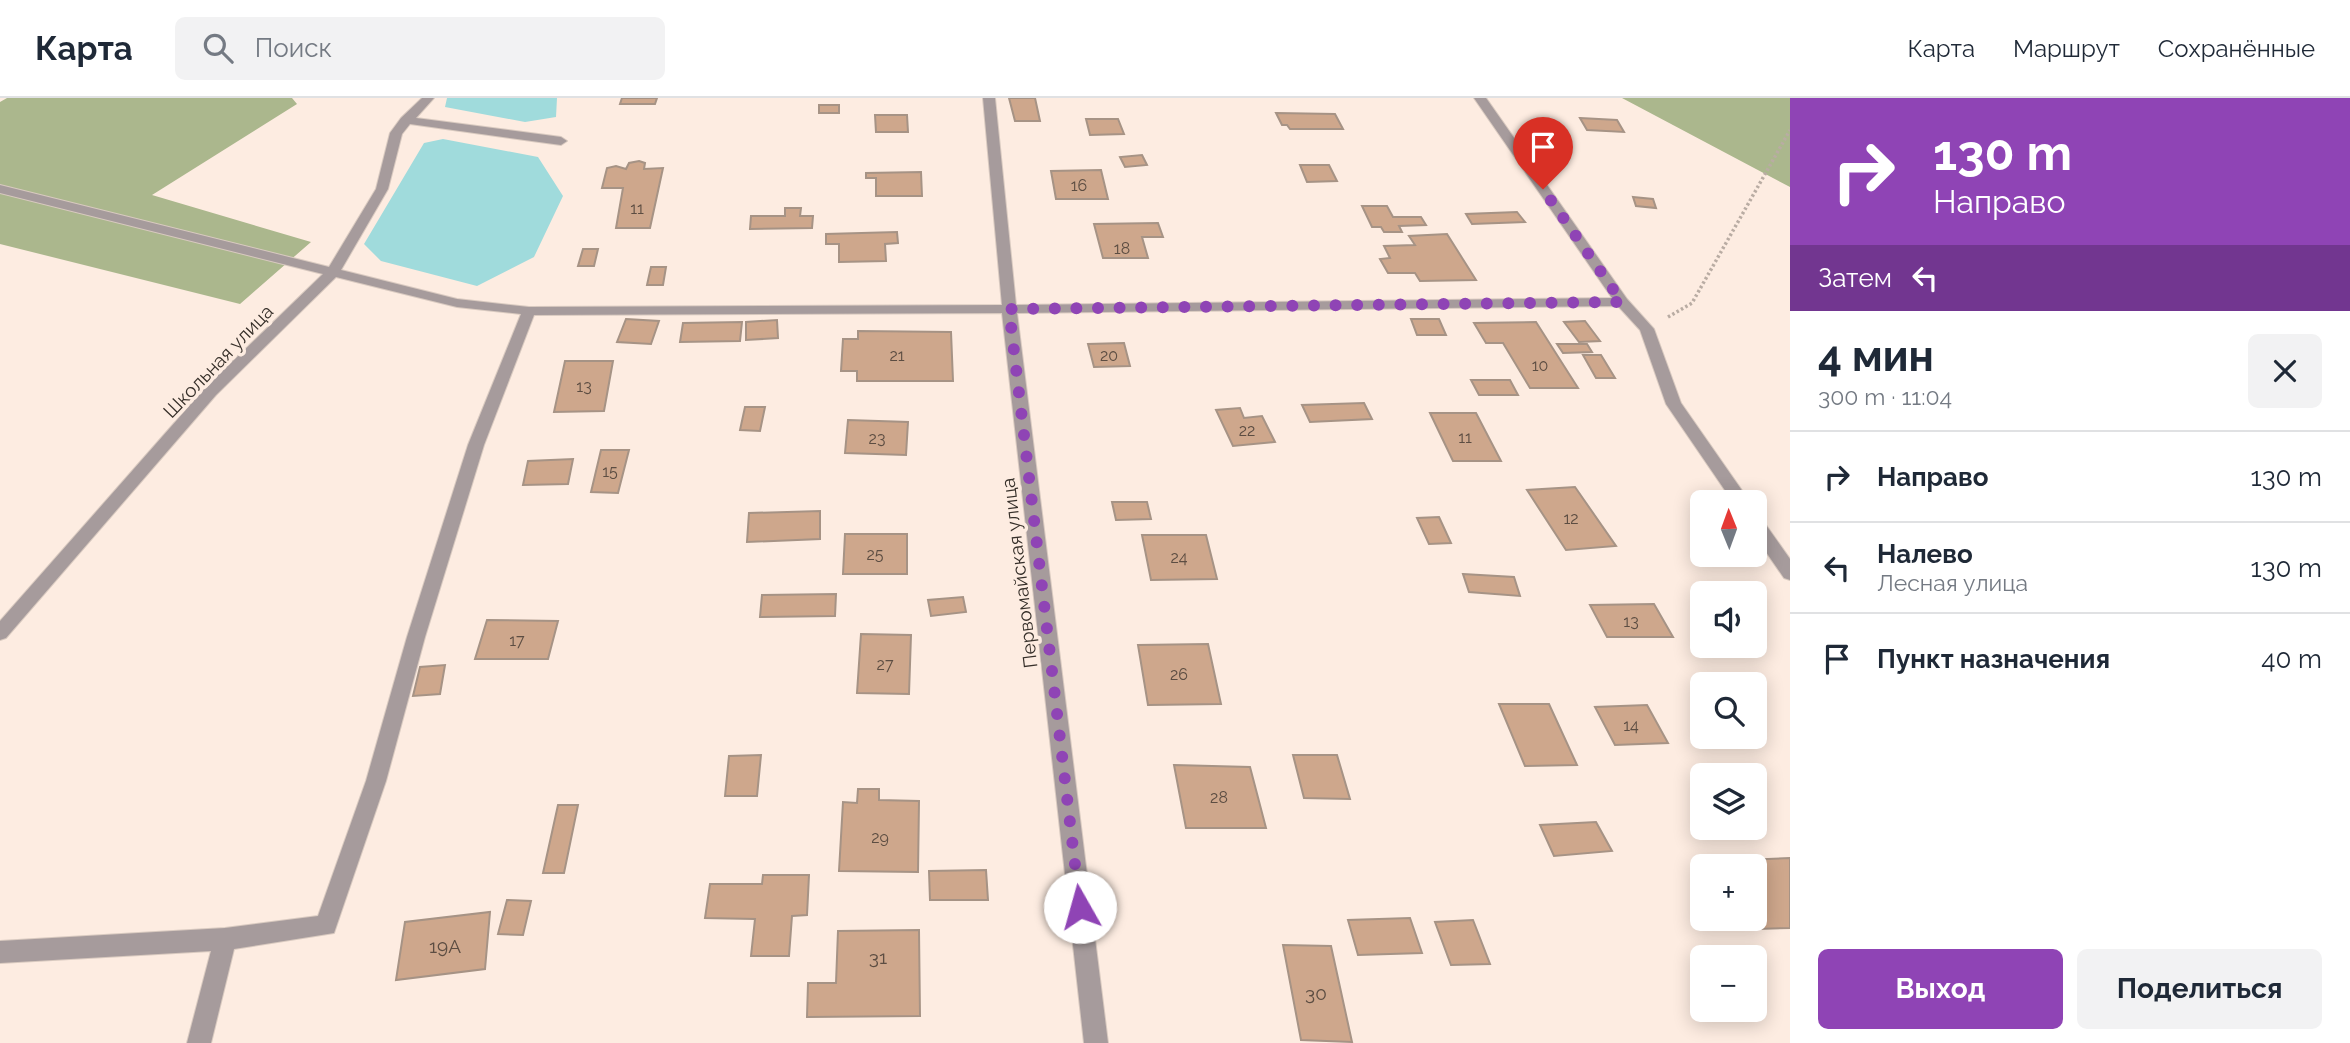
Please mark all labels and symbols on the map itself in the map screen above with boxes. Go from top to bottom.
pin [1513,117,1573,189]
house number: 16 [1071,176,1087,195]
house number: 11 [630,199,644,218]
house number: 18 [1114,239,1130,258]
street label: Школьная улица [159,300,277,422]
house number: 21 [889,346,905,365]
house number: 20 [1100,346,1118,365]
house number: 10 [1532,356,1548,375]
house number: 13 [576,377,592,396]
house number: 22 [1239,421,1255,440]
house number: 11 [1458,428,1472,447]
house number: 23 [869,429,885,448]
house number: 15 [602,462,618,481]
street label: Первомайская улица [996,477,1042,669]
north arrow [1690,490,1768,567]
house number: 12 [1563,509,1579,528]
house number: 25 [866,545,884,564]
house number: 24 [1170,548,1188,567]
house number: 13 [1623,612,1639,631]
house number: 17 [509,631,525,650]
house number: 27 [877,655,894,674]
house number: 26 [1170,665,1188,684]
house number: 14 [1623,716,1639,735]
house number: 28 [1210,788,1228,807]
house number: 29 [871,828,889,847]
position arrow [1043,870,1117,944]
house number: 19А [429,935,461,957]
house number: 31 [869,946,887,968]
house number: 30 [1305,982,1327,1004]

